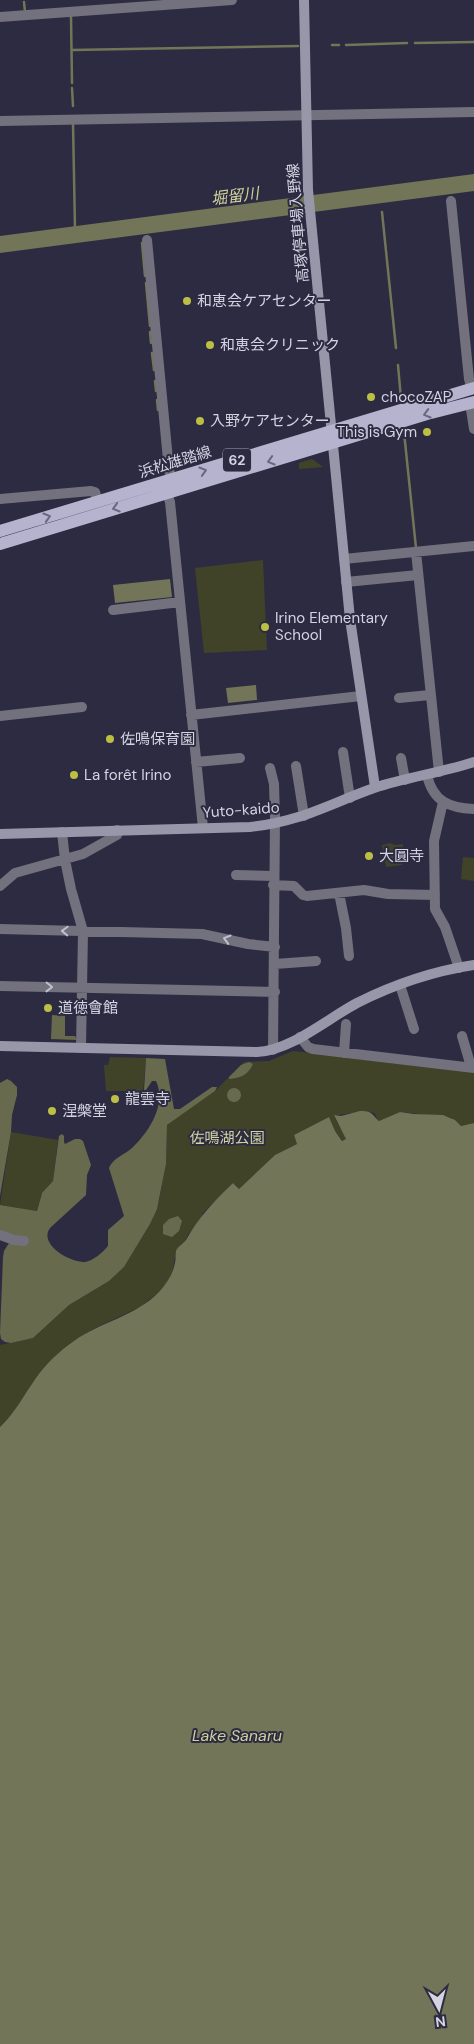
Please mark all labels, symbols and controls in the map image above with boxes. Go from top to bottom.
street label: 高塚停車場入野線 [283,162,313,284]
water label: 堀留川 [210,182,262,209]
place label: 和恵会ケアセンター [197,291,332,311]
marker: 和恵会ケアセンター [181,295,193,307]
place label: 和恵会クリニック [220,335,340,355]
marker: 和恵会クリニック [204,339,216,351]
place label: chocoZAP [381,387,452,407]
marker: chocoZAP [365,391,377,403]
one-way arrow [422,408,431,419]
place label: 入野ケアセンター [210,411,330,431]
marker: 入野ケアセンター [194,415,206,427]
place label: This is Gym [337,422,417,442]
marker: This is Gym [421,426,433,438]
street label: 浜松雄踏線 [136,441,214,483]
road number: 62 [223,448,251,472]
one-way arrow [268,456,276,466]
one-way arrow [198,466,206,476]
one-way arrow [112,503,121,513]
one-way arrow [42,512,50,522]
place label: Irino Elementary School [275,608,389,645]
marker: Irino Elementary School [259,621,271,633]
place label: 佐鳴保育園 [120,729,195,749]
marker: 佐鳴保育園 [104,733,116,745]
place label: La forêt Irino [84,765,171,785]
marker: La forêt Irino [68,769,80,781]
street label: Yuto-kaido [202,797,280,823]
place label: 大圓寺 [379,846,424,866]
marker: 大圓寺 [363,850,375,862]
one-way arrow [61,925,69,936]
one-way arrow [223,935,232,945]
one-way arrow [45,982,53,992]
place label: 道徳會館 [58,998,118,1018]
marker: 道徳會館 [42,1002,54,1014]
place label: 龍雲寺 [125,1089,170,1109]
marker: 龍雲寺 [109,1093,121,1105]
place label: 涅槃堂 [62,1101,107,1121]
marker: 涅槃堂 [46,1105,58,1117]
park label: 佐鳴湖公園 [189,1128,265,1148]
water label: Lake Sanaru [192,1725,282,1746]
north arrow [414,1984,464,2034]
text: N [434,2012,447,2031]

